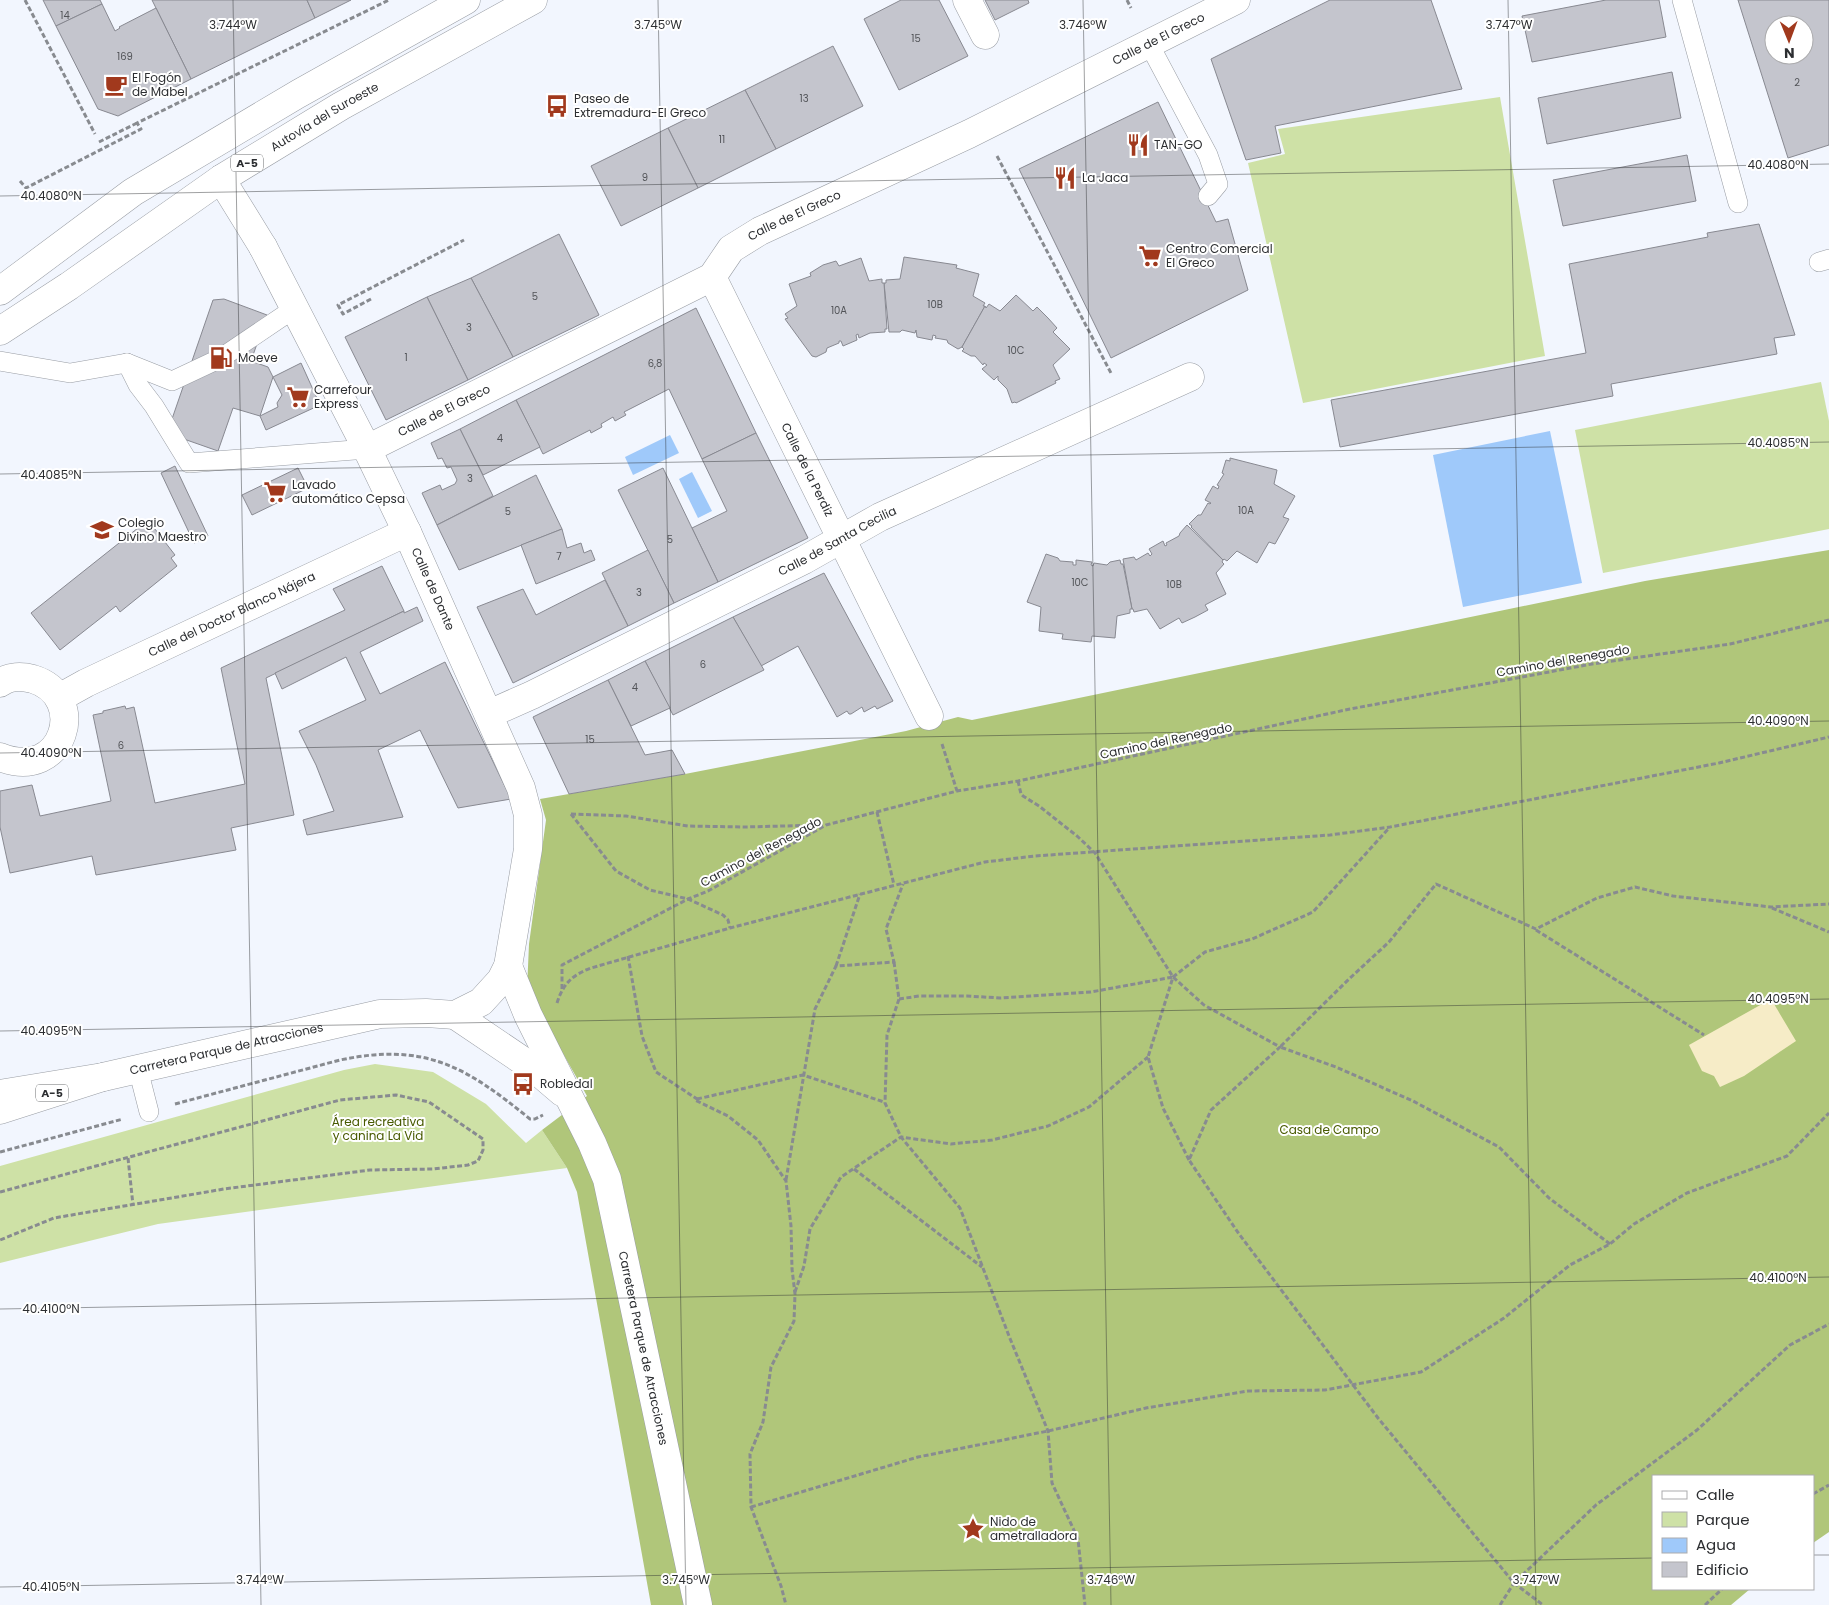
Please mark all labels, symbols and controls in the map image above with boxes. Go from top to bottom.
house number: 14 [60,8,70,23]
street label: Calle de El Greco [1109,8,1208,69]
north arrow [1764,15,1814,65]
text: 3.744°W [209,16,257,33]
text: 3.745°W [634,16,682,33]
text: 3.746°W [1059,16,1107,33]
text: 3.747°W [1486,16,1533,33]
house number: 15 [911,31,921,46]
text: N [1784,43,1795,63]
house number: 169 [117,49,133,64]
place label: El Fogón de Mabel [132,69,188,100]
cafe icon: El Fogón de Mabel [103,72,129,98]
house number: 2 [1794,75,1800,90]
street label: Autovía del Suroeste [267,78,381,155]
place label: Paseo de Extremadura-El Greco [574,90,707,121]
house number: 13 [799,91,809,106]
bus stop icon: Paseo de Extremadura-El Greco [544,93,570,119]
house number: 11 [719,132,725,147]
restaurant icon: TAN-GO [1125,132,1151,158]
place label: TAN-GO [1154,136,1202,153]
road number: A-5 [231,154,263,172]
text: 40.4080°N [1747,156,1809,173]
restaurant icon: La Jaca [1052,165,1078,191]
place label: La Jaca [1082,169,1128,186]
house number: 9 [642,170,648,185]
street label: Calle de El Greco [744,186,844,245]
text: 40.4080°N [20,187,82,204]
place label: Centro Comercial El Greco [1166,240,1273,271]
supermarket icon: Centro Comercial El Greco [1137,243,1163,269]
house number: 5 [532,289,538,304]
house number: 10B [927,297,943,312]
house number: 10A [831,303,847,318]
house number: 3 [466,320,472,335]
house number: 10C [1007,343,1025,358]
fuel station icon: Moeve [208,345,234,371]
place label: Moeve [238,349,278,366]
house number: 1 [404,350,408,365]
house number: 6,8 [648,356,662,371]
street label: Calle de El Greco [395,380,493,440]
place label: Carrefour Express [314,381,372,412]
supermarket icon: Carrefour Express [285,384,311,410]
street label: Calle de la Perdiz [777,420,838,519]
house number: 4 [497,431,503,446]
text: 40.4085°N [1747,434,1809,451]
text: 40.4085°N [20,466,82,483]
house number: 3 [467,471,473,486]
place label: Lavado automático Cepsa [292,476,405,507]
supermarket icon: Lavado automático Cepsa [262,479,288,505]
street label: Calle de Santa Cecilia [775,502,899,580]
house number: 10A [1238,503,1254,518]
house number: 5 [505,504,511,519]
place label: Colegio Divino Maestro [118,514,207,545]
school or university icon: Colegio Divino Maestro [89,517,115,543]
house number: 5 [667,532,673,547]
street label: Calle de Dante [408,545,459,633]
house number: 7 [556,549,562,564]
street label: Calle del Doctor Blanco Nájera [145,567,318,661]
house number: 10C [1071,575,1089,590]
house number: 10B [1166,577,1182,592]
house number: 3 [636,585,642,600]
street label: Camino del Renegado [1495,640,1631,681]
house number: 6 [700,657,706,672]
house number: 4 [632,680,638,695]
text: 40.4090°N [1747,712,1809,729]
street label: Camino del Renegado [1098,718,1234,763]
house number: 15 [585,732,595,747]
house number: 6 [118,738,124,753]
text: 40.4090°N [20,744,82,761]
street label: Camino del Renegado [697,812,825,891]
text: 40.4095°N [1747,990,1809,1007]
street label: Carretera Parque de Atracciones [128,1018,325,1079]
text: 40.4095°N [20,1022,82,1039]
bus stop icon: Robledal [510,1071,536,1097]
place label: Robledal [540,1075,593,1092]
road number: A-5 [36,1084,68,1102]
park label: Área recreativa y canina La Vid [332,1113,424,1144]
park label: Casa de Campo [1279,1121,1379,1138]
street label: Carretera Parque de Atracciones [615,1249,673,1447]
text: 40.4100°N [1749,1269,1807,1286]
text: 40.4100°N [22,1300,80,1317]
legend [1652,1475,1814,1590]
text: Calle [1696,1484,1734,1505]
text: Parque [1696,1509,1749,1530]
place label: Nido de ametralladora [990,1513,1077,1544]
place icon: Nido de ametralladora [960,1516,986,1542]
text: Agua [1696,1534,1736,1555]
text: Edificio [1696,1559,1749,1580]
text: 3.744°W [236,1571,284,1588]
text: 3.745°W [662,1571,710,1588]
text: 3.746°W [1087,1571,1135,1588]
text: 3.747°W [1513,1571,1560,1588]
text: 40.4105°N [22,1578,80,1595]

